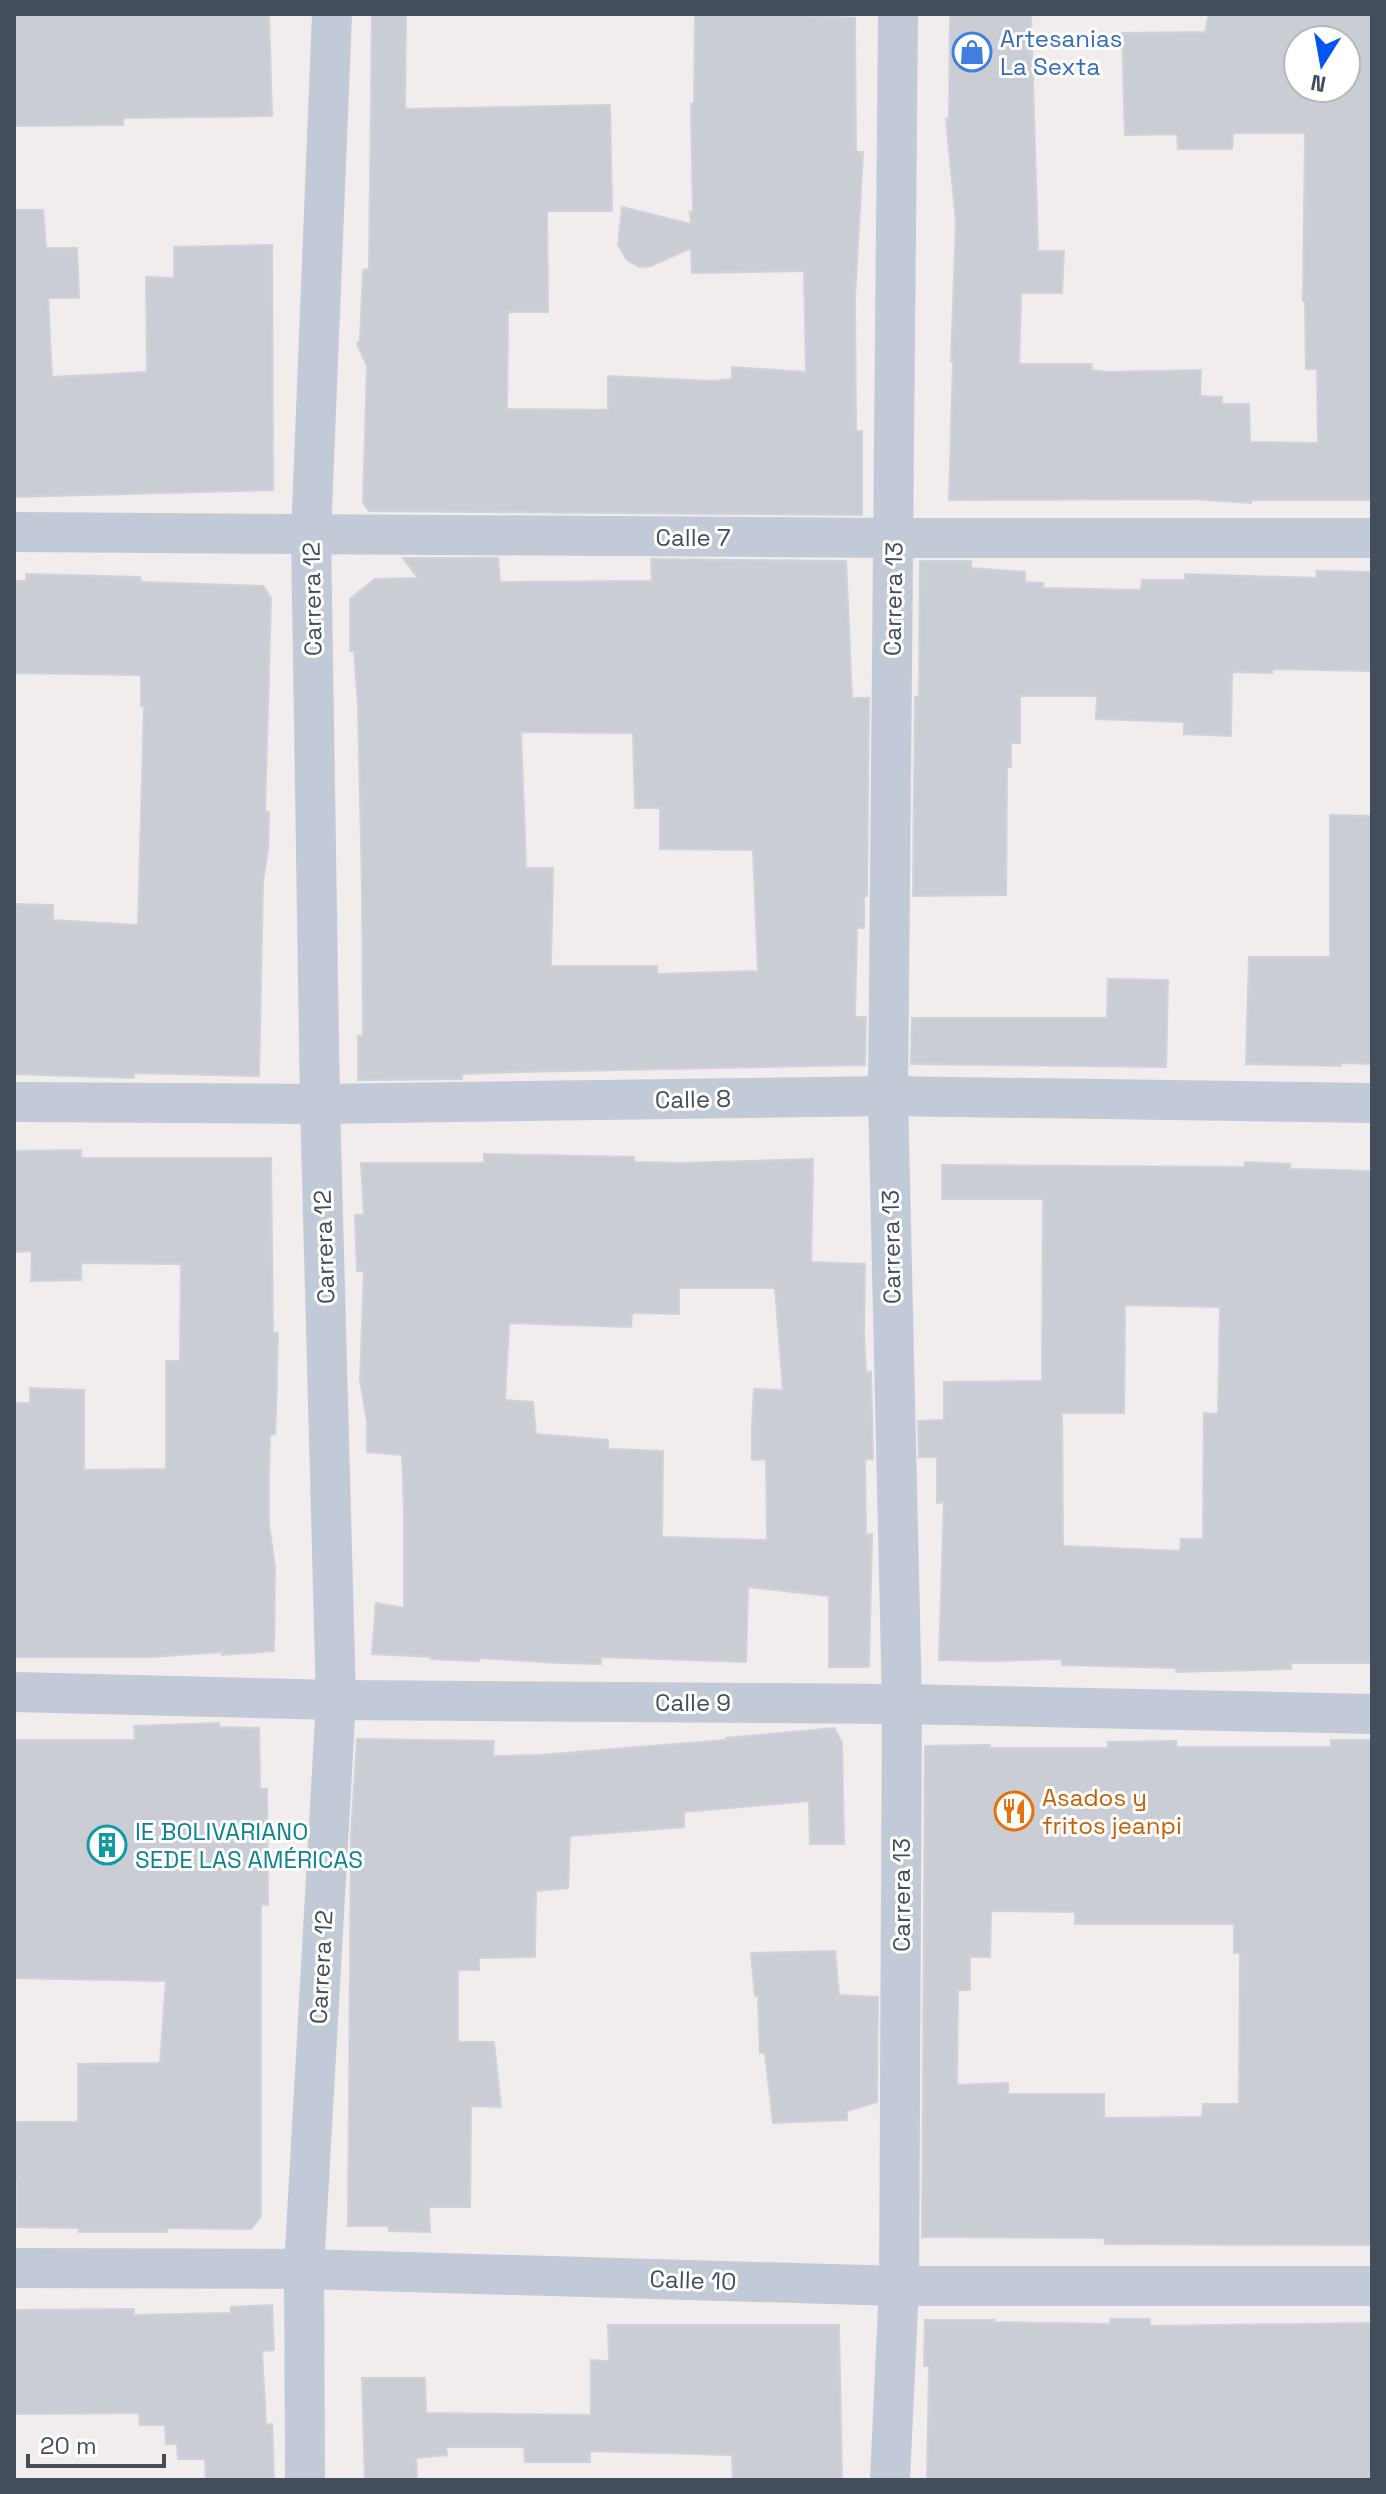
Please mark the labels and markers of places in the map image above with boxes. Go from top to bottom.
place label: Artesanias La Sexta [1000,23,1122,82]
shop icon: Artesanias La Sexta [951,31,993,73]
place label: Asados y fritos jeanpi [1042,1782,1182,1841]
restaurant icon: Asados y fritos jeanpi [993,1790,1035,1832]
place label: IE BOLIVARIANO SEDE LAS AMÉRICAS [135,1816,363,1875]
building icon: IE BOLIVARIANO SEDE LAS AMÉRICAS [86,1824,128,1866]

